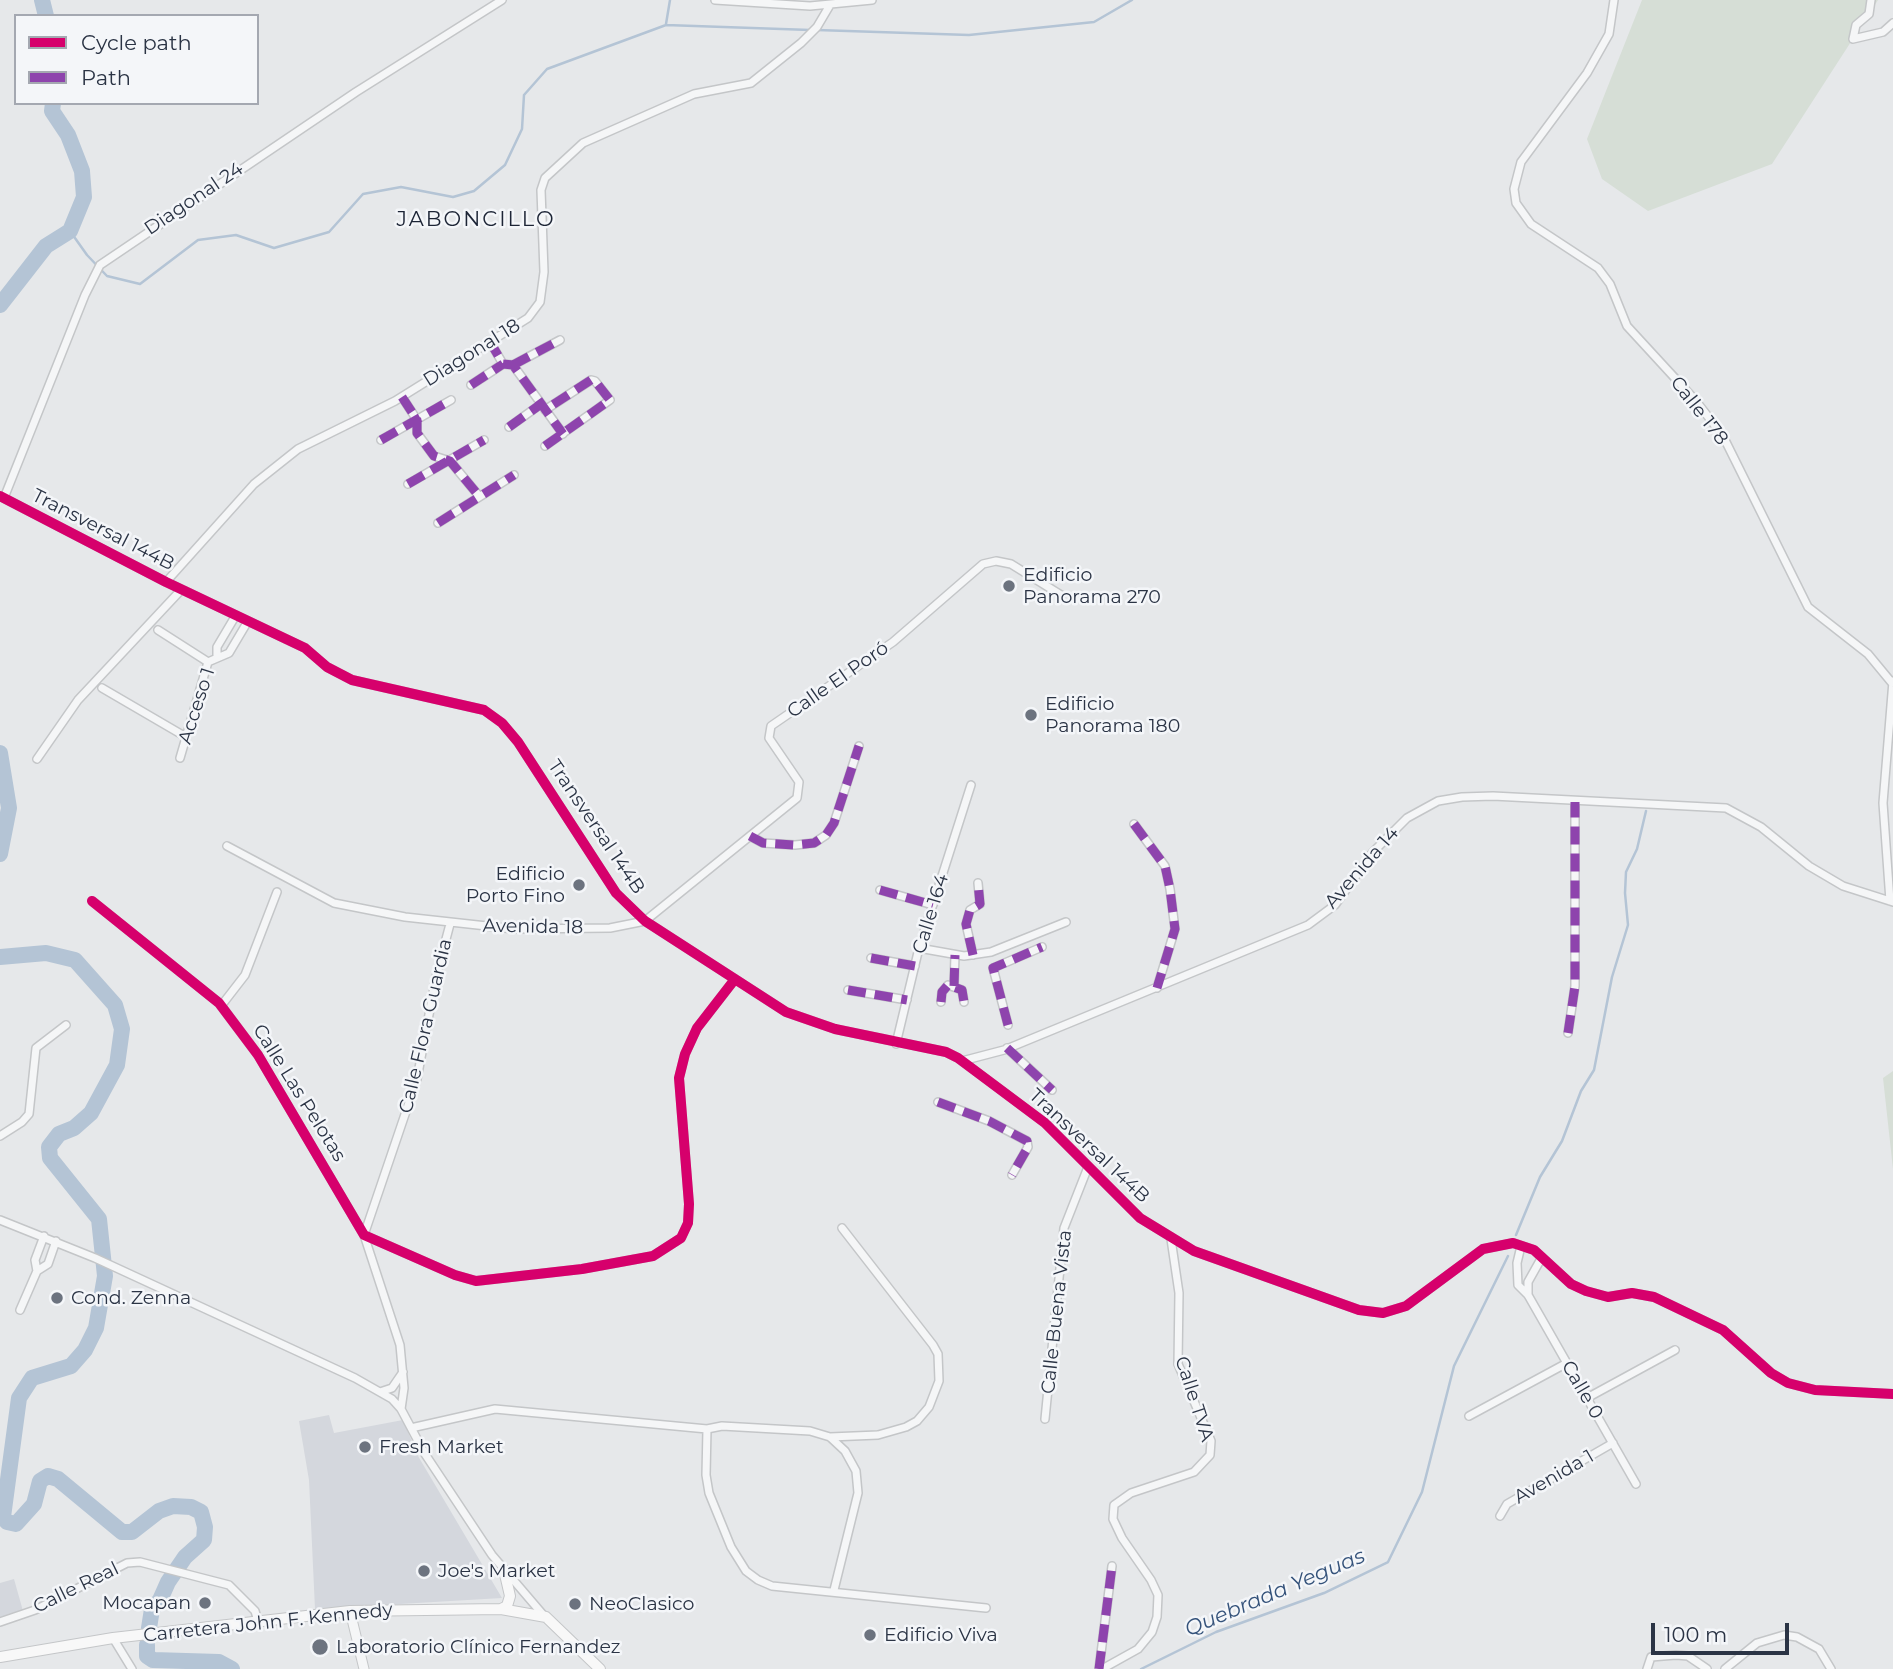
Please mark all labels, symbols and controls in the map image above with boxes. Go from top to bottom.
legend [14,14,259,105]
text: Cycle path [81,30,192,55]
text: Path [81,65,131,90]
street label: Diagonal 24 [140,158,248,240]
district label: JABONCILLO [398,207,554,233]
street label: Diagonal 18 [419,314,525,392]
street label: Calle 178 [1665,372,1733,450]
street label: Transversal 144B [28,484,178,576]
place label: Edificio Panorama 270 [1023,564,1161,608]
marker: Edificio Panorama 270 [1001,578,1017,594]
street label: Calle El Poró [783,637,893,723]
street label: Acceso 1 [174,665,220,747]
place label: Edificio Panorama 180 [1045,693,1180,737]
marker: Edificio Panorama 180 [1023,707,1039,723]
street label: Transversal 144B [543,756,649,898]
street label: Avenida 14 [1320,822,1404,914]
place label: Edificio Porto Fino [466,863,565,907]
street label: Calle 164 [908,871,954,957]
marker: Edificio Porto Fino [571,877,587,893]
street label: Avenida 18 [482,915,584,939]
street label: Calle Flora Guardia [395,936,457,1116]
street label: Calle Las Pelotas [248,1020,350,1166]
street label: Transversal 144B [1024,1084,1154,1208]
street label: Calle Buena Vista [1037,1229,1077,1395]
place label: Cond. Zenna [71,1287,191,1309]
marker: Cond. Zenna [49,1290,65,1306]
street label: Calle TVA [1170,1354,1218,1444]
street label: Calle 0 [1556,1357,1608,1423]
place label: Fresh Market [379,1436,504,1458]
marker: Fresh Market [357,1439,373,1455]
street label: Avenida 1 [1510,1445,1598,1509]
water label: Quebrada Yeguas [1181,1544,1369,1642]
street label: Calle Real [29,1557,123,1619]
place label: Joe's Market [438,1560,556,1582]
marker: Joe's Market [416,1563,432,1579]
place label: Mocapan [102,1592,191,1614]
place label: NeoClasico [589,1593,694,1615]
marker: Mocapan [197,1595,213,1611]
marker: NeoClasico [567,1596,583,1612]
street label: Carretera John F. Kennedy [142,1599,394,1647]
scale bar [1655,1610,1793,1654]
text: 100 m [1664,1622,1727,1647]
place label: Edificio Viva [884,1624,998,1646]
marker: Edificio Viva [862,1627,878,1643]
place label: Laboratorio Clínico Fernandez [336,1636,621,1658]
marker: Laboratorio Clínico Fernandez [310,1637,330,1657]

